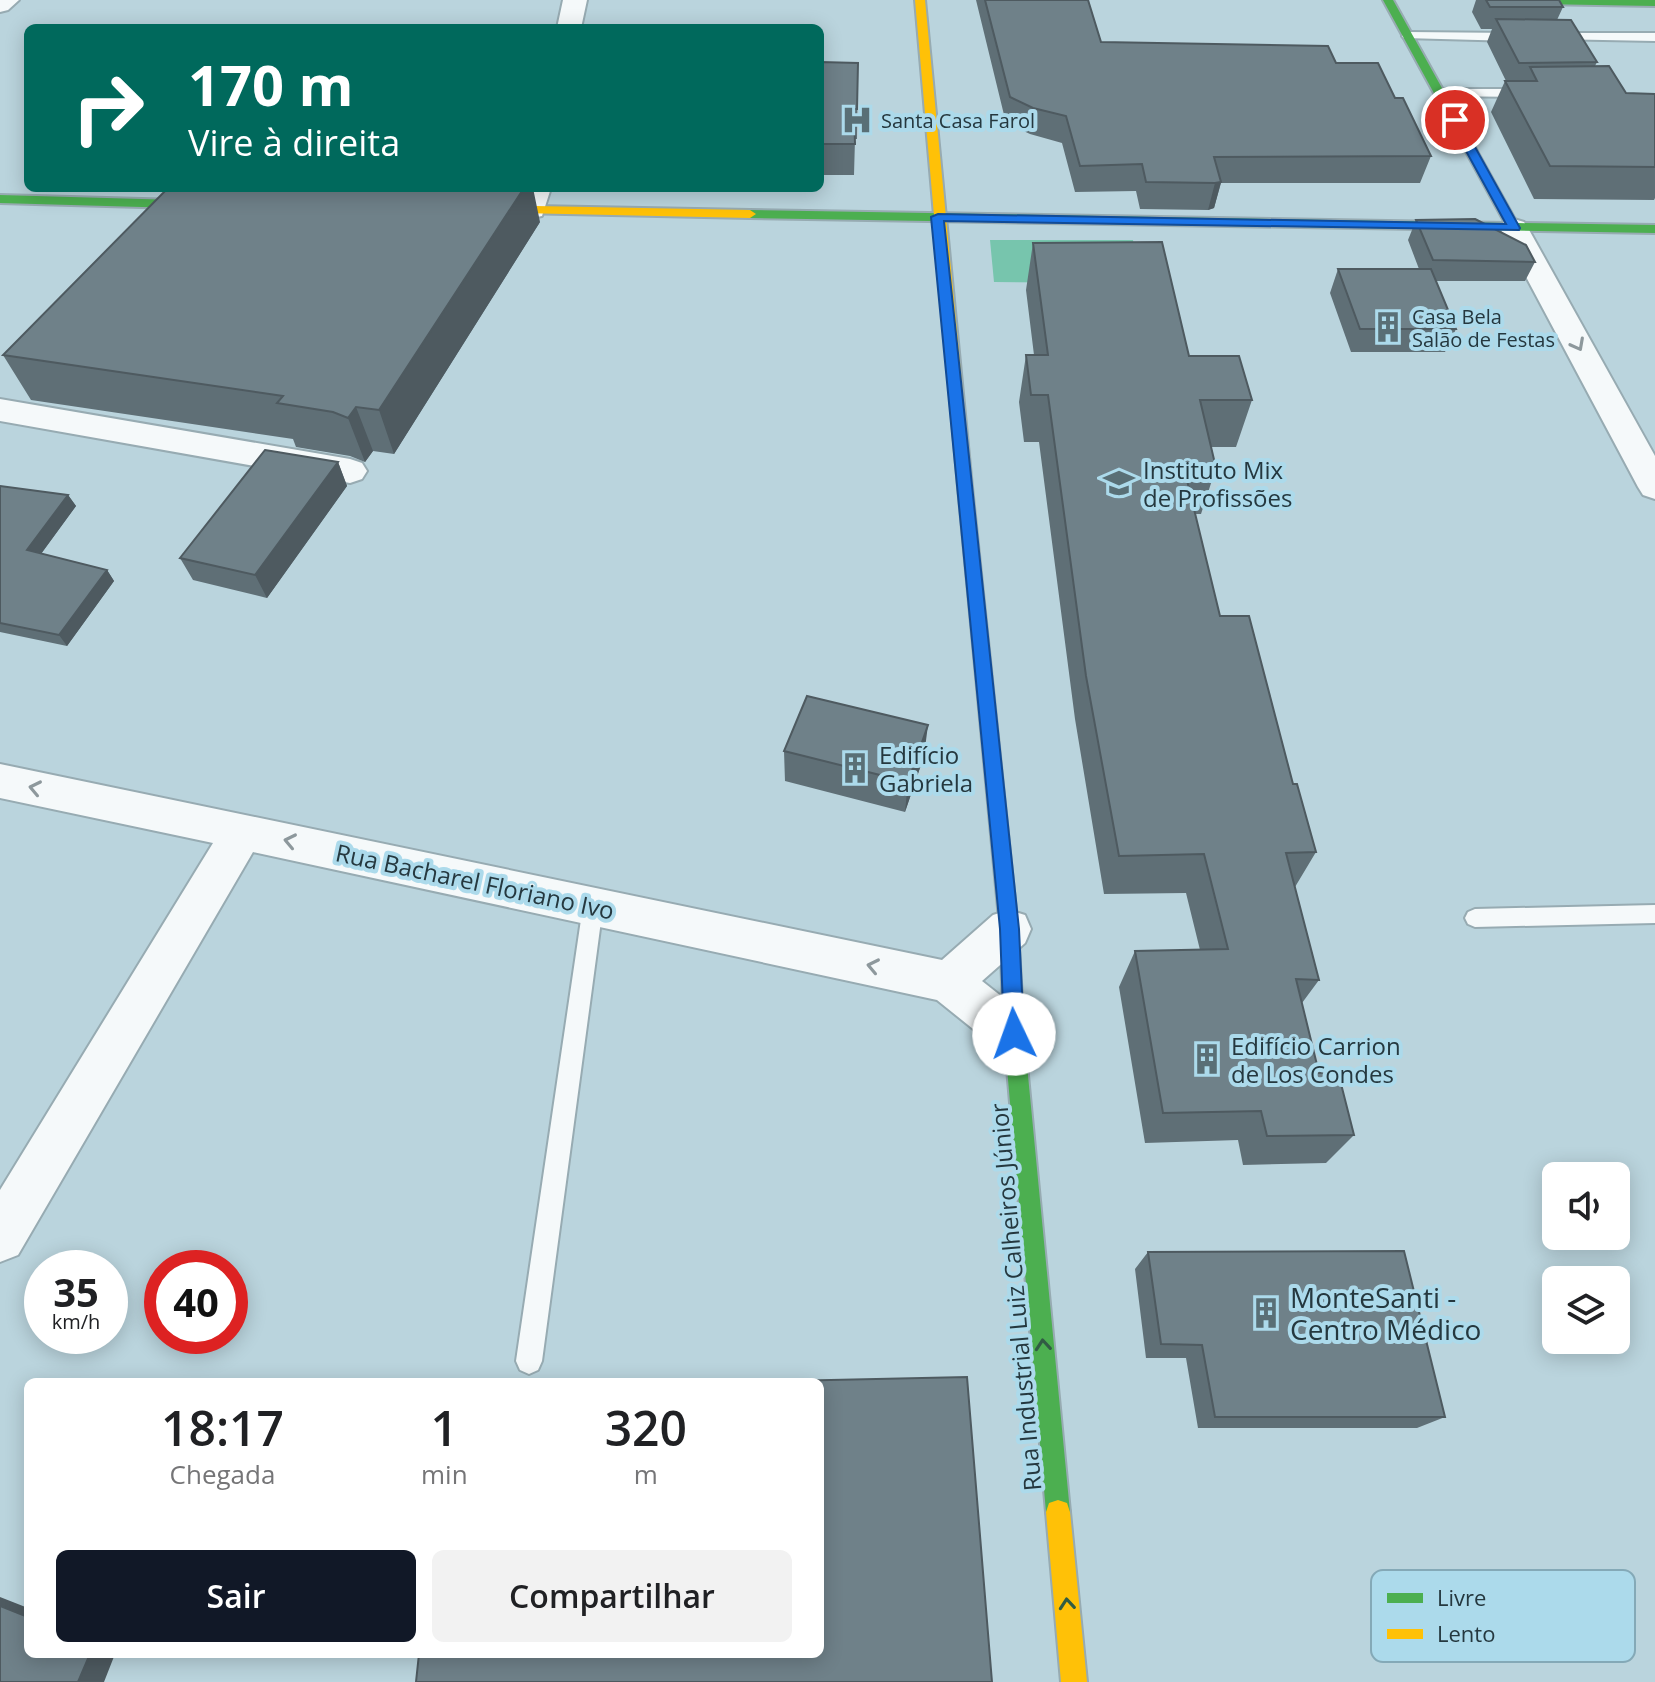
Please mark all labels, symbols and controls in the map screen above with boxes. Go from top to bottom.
text: 170 m [188,46,354,122]
icon: right [56,56,160,160]
pin [1421,86,1489,154]
icon: arrive [1433,98,1477,142]
hospital icon: Santa Casa Farol [840,103,874,137]
place label: Santa Casa Farol [881,107,1035,134]
text: Vire à direita [188,118,400,167]
place label: Casa Bela Salão de Festas [1412,303,1555,353]
building icon: Casa Bela Salão de Festas [1371,310,1405,344]
one-way arrow [1568,337,1584,351]
place label: Instituto Mix de Profissões [1143,453,1292,514]
school or university icon: Instituto Mix de Profissões [1102,466,1136,500]
place label: Edifício Gabriela [879,738,973,799]
building icon: Edifício Gabriela [838,751,872,785]
one-way arrow [29,780,43,797]
one-way arrow [283,833,297,850]
street label: Rua Bacharel Floriano Ivo [333,835,617,927]
one-way arrow [866,958,880,975]
position arrow [972,992,1056,1076]
place label: Edifício Carrion de Los Condes [1231,1029,1401,1090]
building icon: Edifício Carrion de Los Condes [1190,1042,1224,1076]
street label: Rua Industrial Luiz Calheiros Júnior [982,1102,1048,1492]
map controls [1542,1162,1630,1354]
button: sound [1542,1162,1630,1250]
speed limit sign: 40 [144,1250,248,1354]
text: 35 [53,1264,99,1319]
button: layers [1542,1266,1630,1354]
place label: MonteSanti - Centro Médico [1290,1278,1481,1348]
building icon: MonteSanti - Centro Médico [1249,1296,1283,1330]
text: km/h [52,1308,100,1335]
one-way arrow [1035,1338,1052,1351]
text: 18:17 [161,1395,284,1460]
text: 1 [431,1395,458,1460]
text: 320 [605,1395,687,1460]
text: Chegada [170,1456,275,1492]
text: min [421,1456,468,1492]
text: m [634,1456,658,1492]
button: Sair [56,1550,416,1642]
button: Compartilhar [432,1550,792,1642]
legend [1371,1570,1635,1662]
text: Livre [1437,1582,1486,1612]
one-way arrow [1059,1597,1076,1610]
text: Lento [1437,1618,1495,1648]

